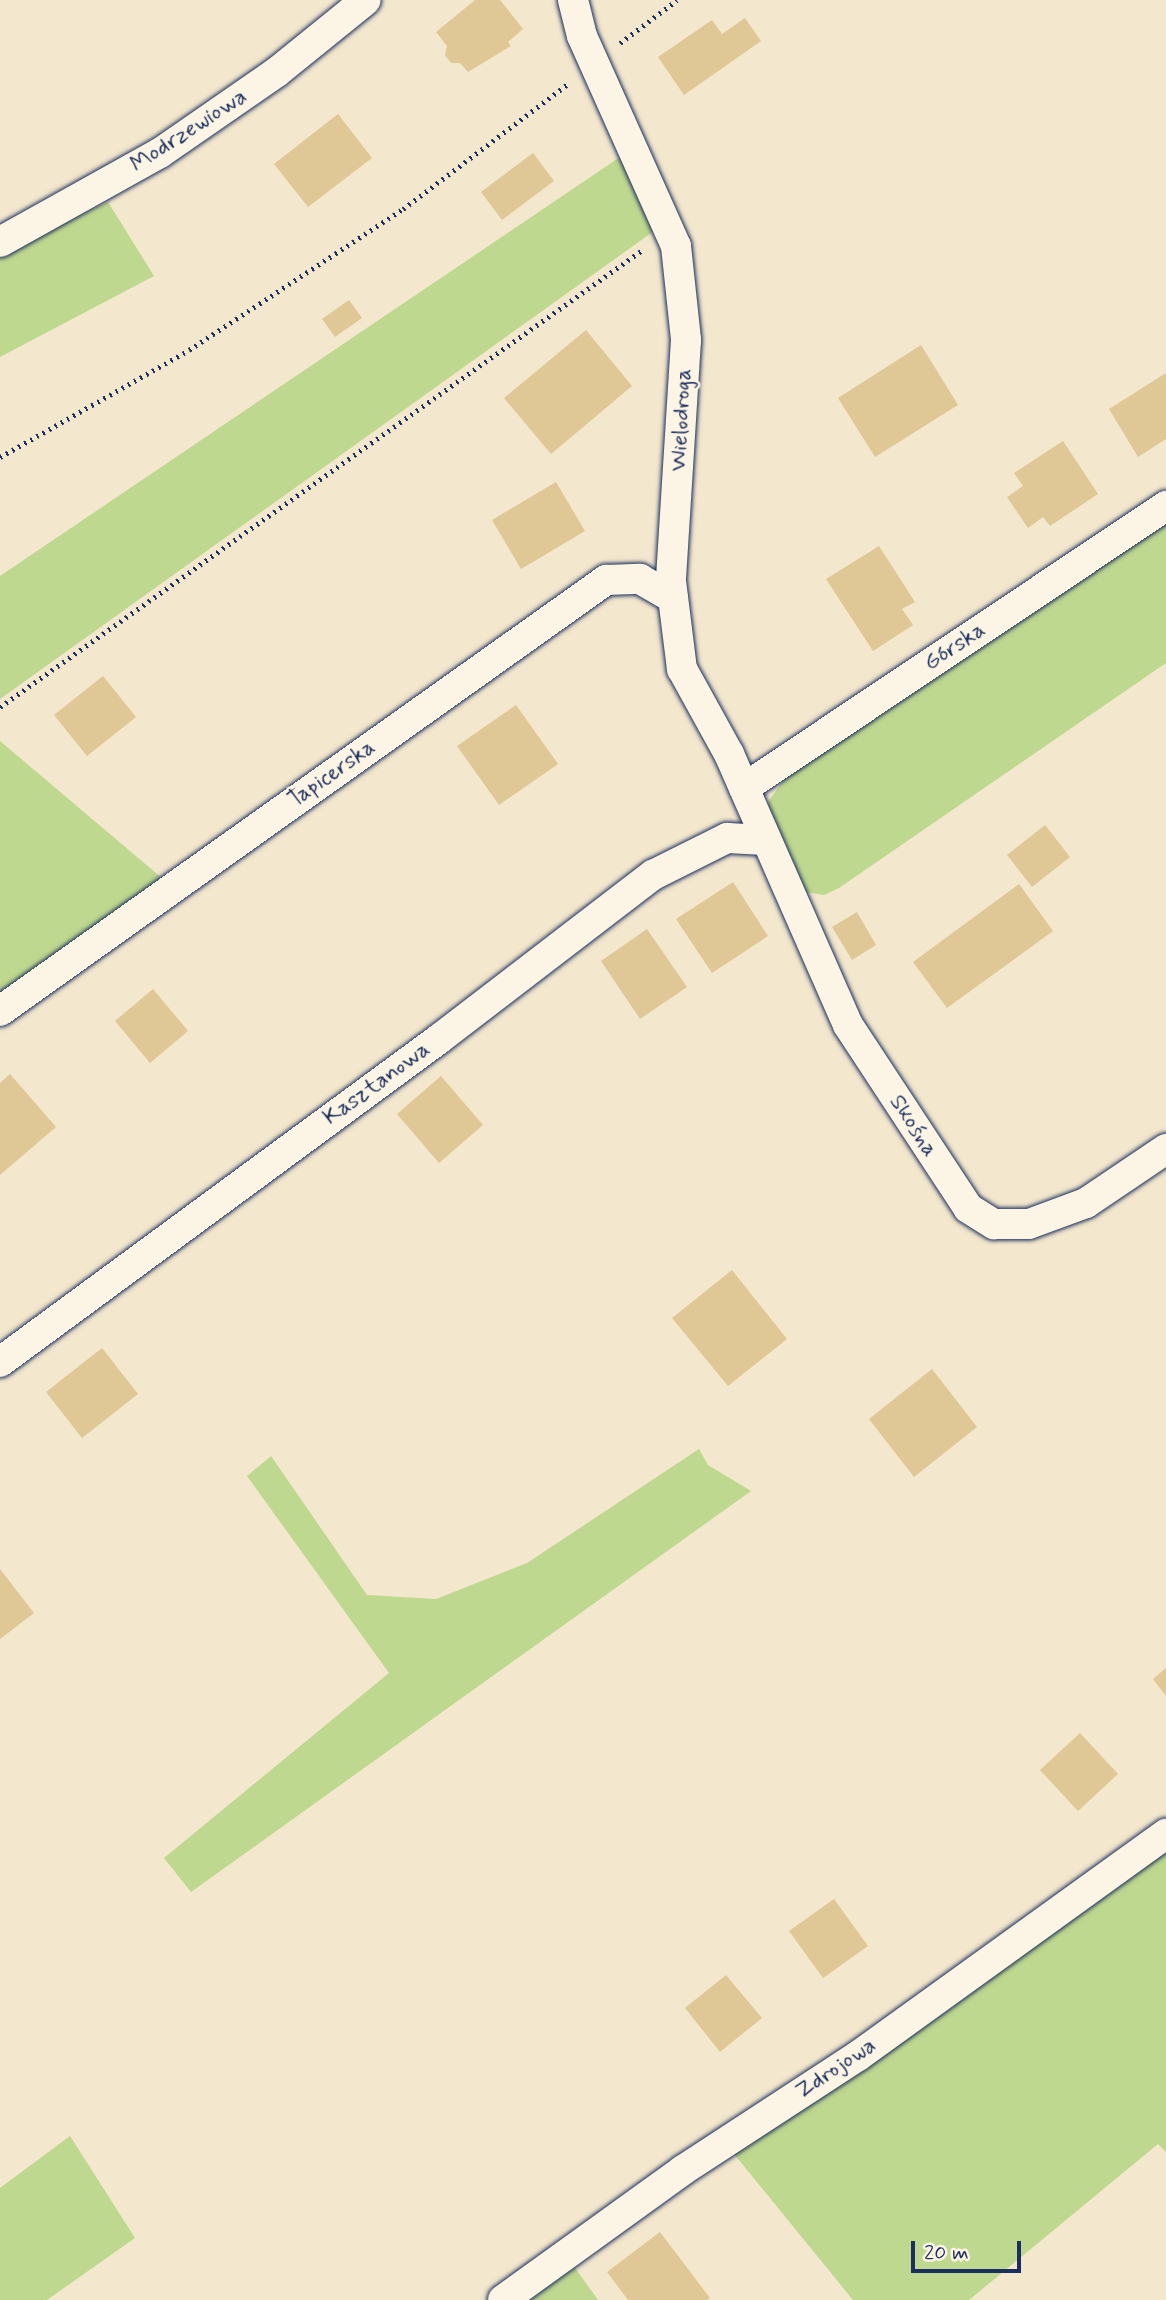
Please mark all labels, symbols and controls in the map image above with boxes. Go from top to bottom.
street label: Modrzewiowa [125,83,253,179]
street label: Wielodroga [666,368,698,472]
street label: Górska [919,616,991,678]
street label: Tapicerska [283,734,381,814]
street label: Kasztanowa [318,1036,436,1132]
street label: Skośna [883,1090,943,1162]
street label: Zdrojowa [791,2032,881,2106]
scale bar [914,2226,1024,2270]
text: 20 m [924,2239,969,2267]

